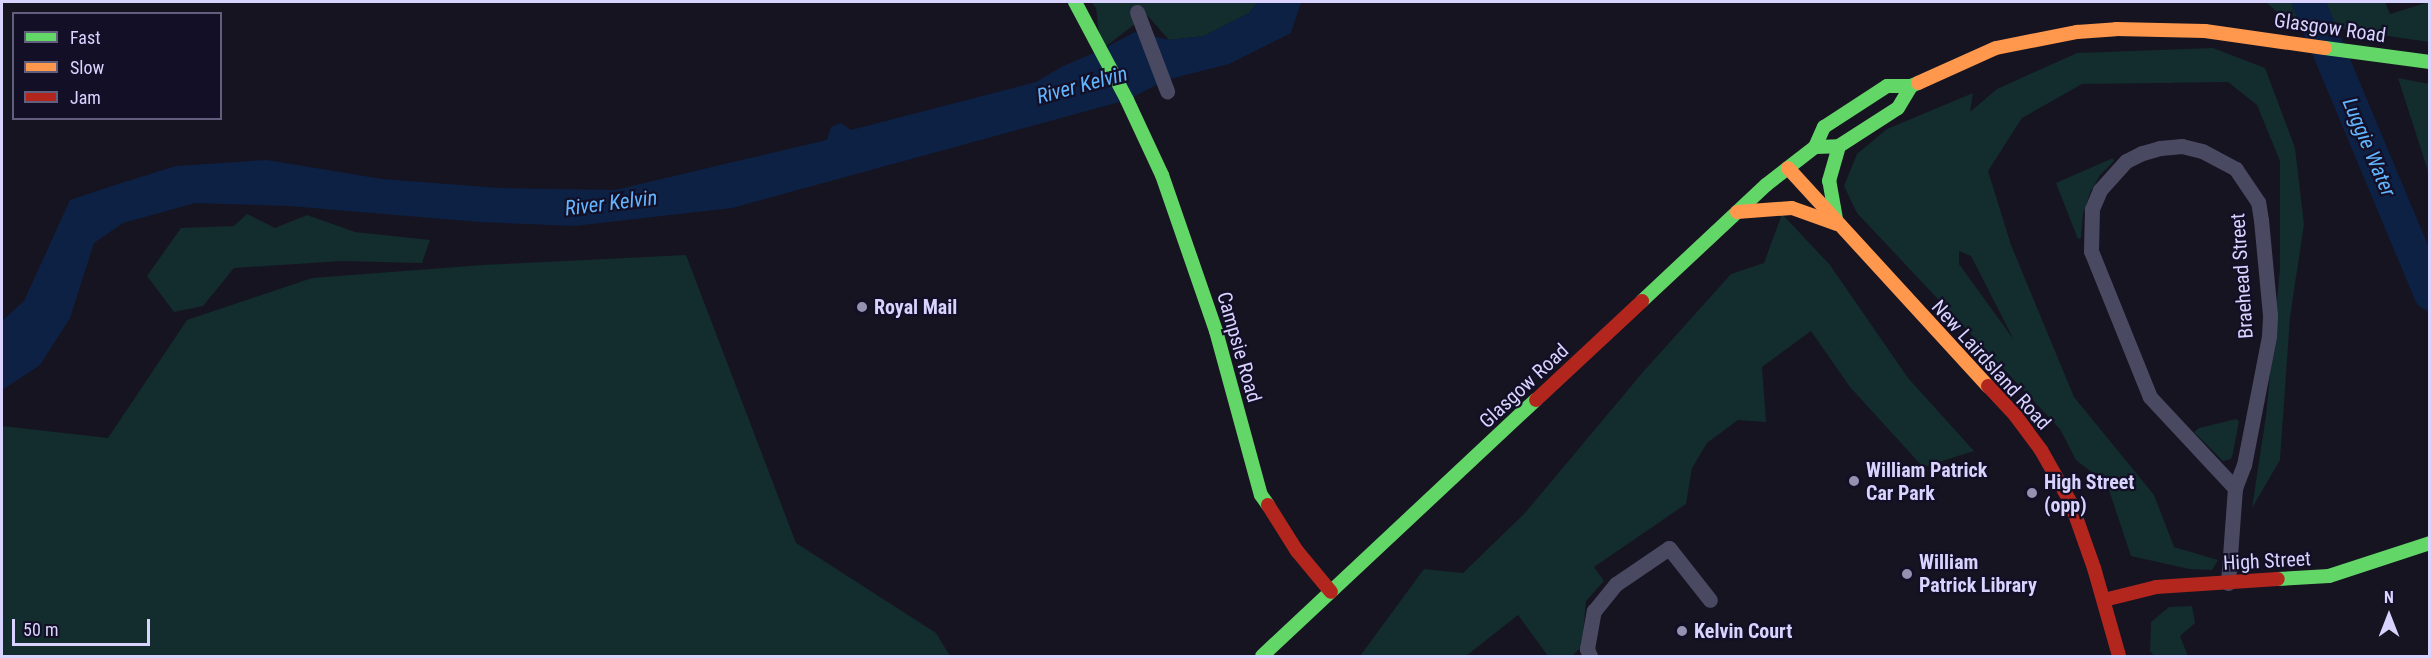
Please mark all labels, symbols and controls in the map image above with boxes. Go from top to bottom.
street label: Glasgow Road [2273,8,2387,48]
legend [12,12,222,120]
text: Fast [70,27,101,48]
text: Slow [70,57,104,78]
water label: River Kelvin [1034,61,1130,109]
text: Jam [70,87,101,108]
water label: Luggie Water [2337,94,2401,200]
water label: River Kelvin [563,185,659,221]
street label: Braehead Street [2226,213,2258,339]
street label: Campsie Road [1212,289,1266,405]
place label: Royal Mail [874,295,957,319]
street label: New Lairdsland Road [1926,295,2056,435]
marker: Royal Mail [855,300,869,314]
street label: Glasgow Road [1475,339,1573,433]
place label: William Patrick Car Park [1866,458,1987,505]
place label: High Street (opp) [2044,470,2134,517]
marker: William Patrick Car Park [1847,474,1861,488]
marker: High Street (opp) [2025,486,2039,500]
street label: High Street [2222,547,2312,575]
place label: William Patrick Library [1919,550,2037,597]
marker: William Patrick Library [1900,567,1914,581]
north arrow [2359,586,2419,646]
text: N [2384,588,2394,607]
scale bar [15,607,153,645]
text: 50 m [23,619,58,640]
place label: Kelvin Court [1694,619,1792,643]
marker: Kelvin Court [1675,624,1689,638]

